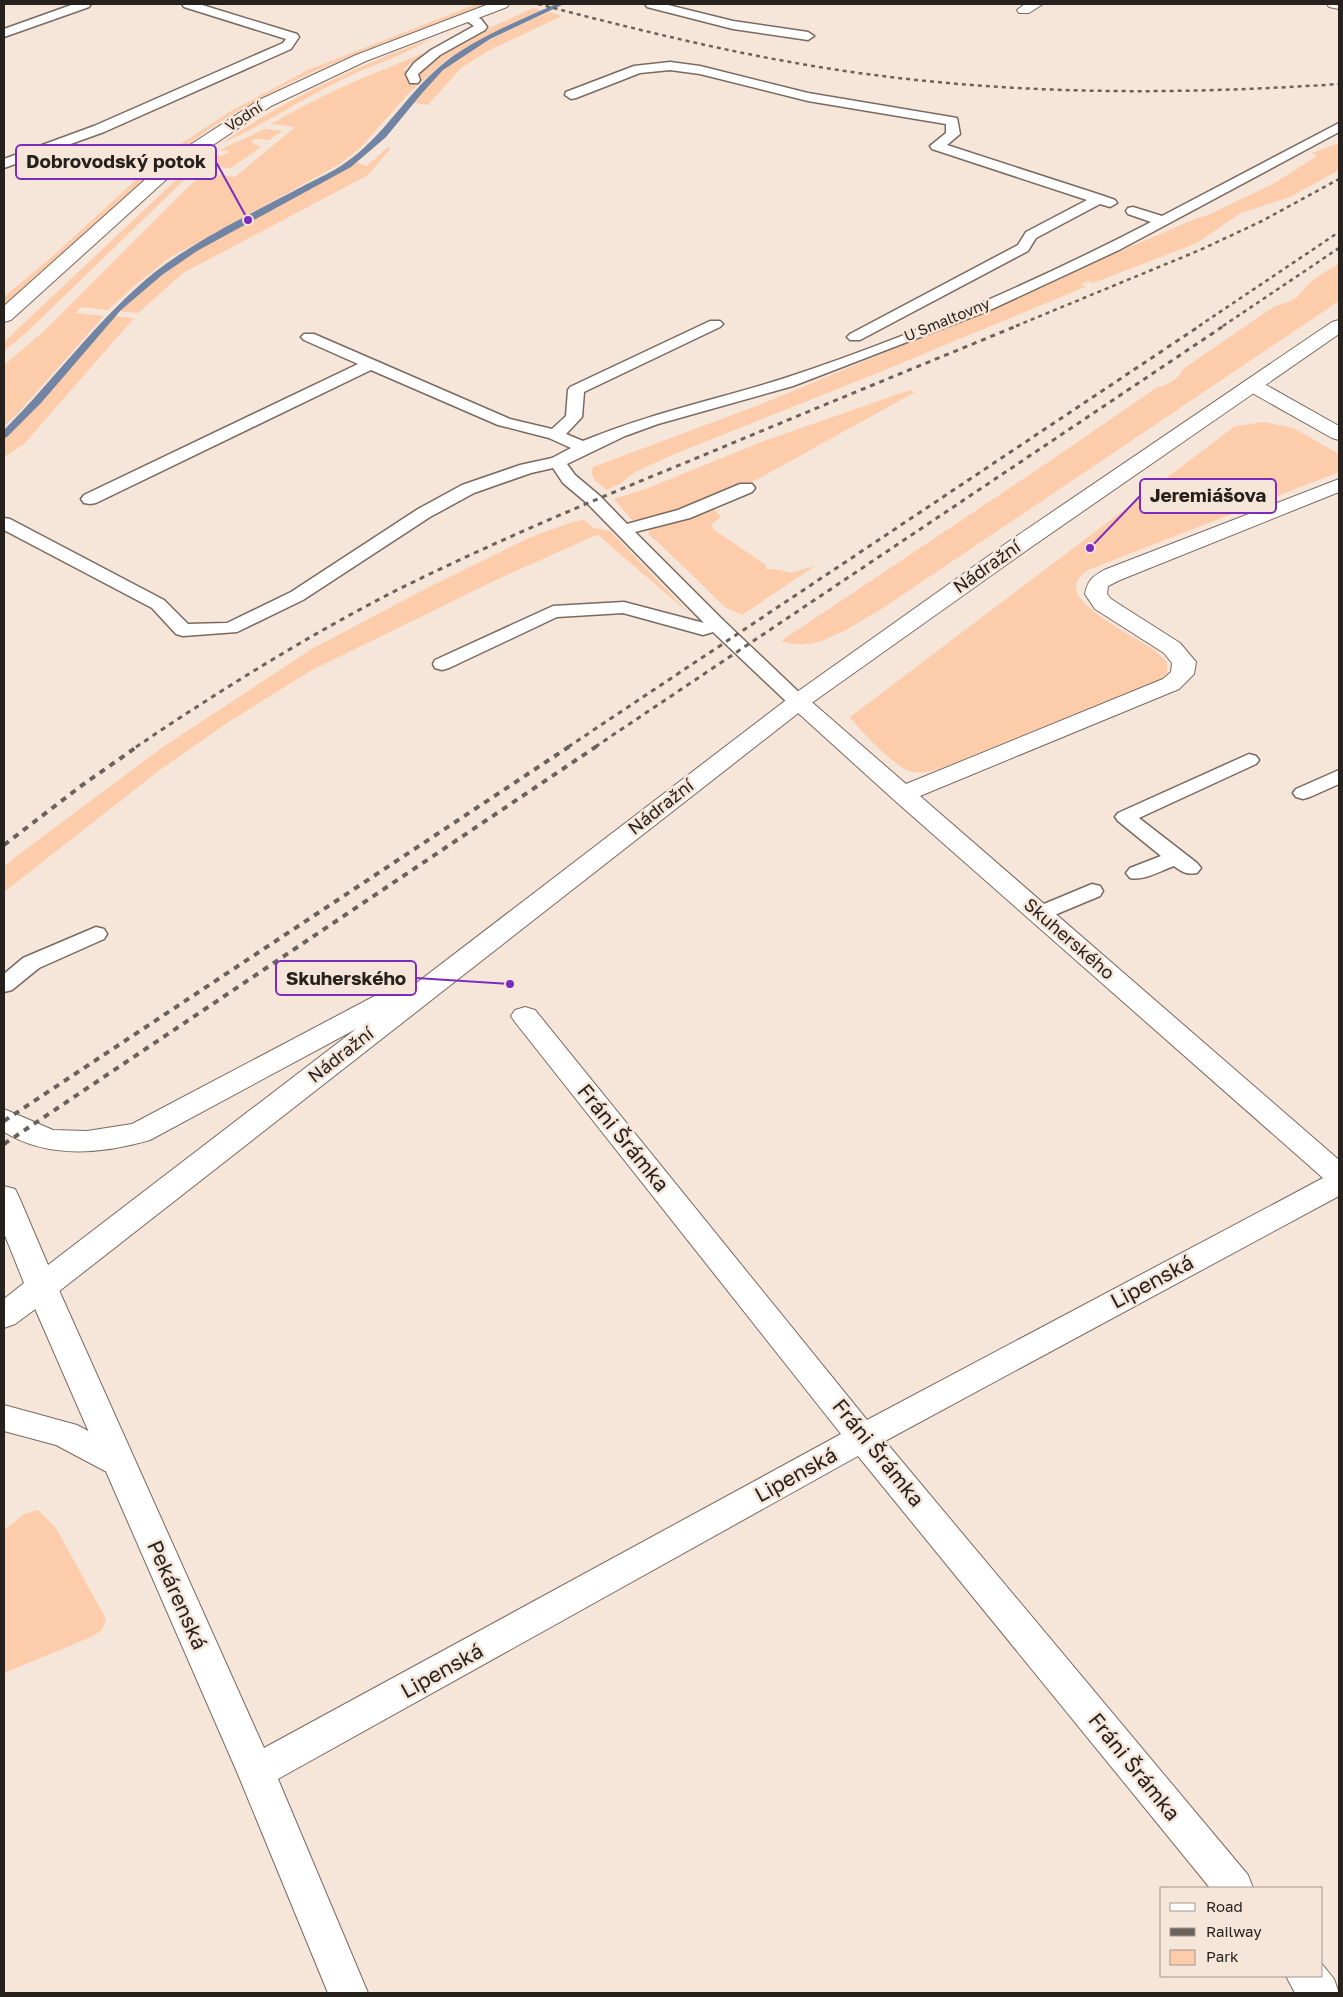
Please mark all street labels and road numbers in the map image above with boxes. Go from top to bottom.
street label: Vodní [222,97,266,135]
street label: U Smaltovny [901,293,993,344]
street label: Nádražní [949,534,1025,597]
street label: Nádražní [623,773,698,839]
street label: Skuherského [1020,893,1119,984]
street label: Nádražní [303,1021,378,1087]
street label: Fráni Šrámka [572,1078,675,1197]
street label: Lipenská [1106,1248,1197,1314]
street label: Fráni Šrámka [827,1393,930,1512]
street label: Lipenská [750,1441,841,1507]
street label: Pekárenská [142,1536,214,1653]
street label: Lipenská [396,1637,487,1703]
street label: Fráni Šrámka [1083,1707,1186,1826]

